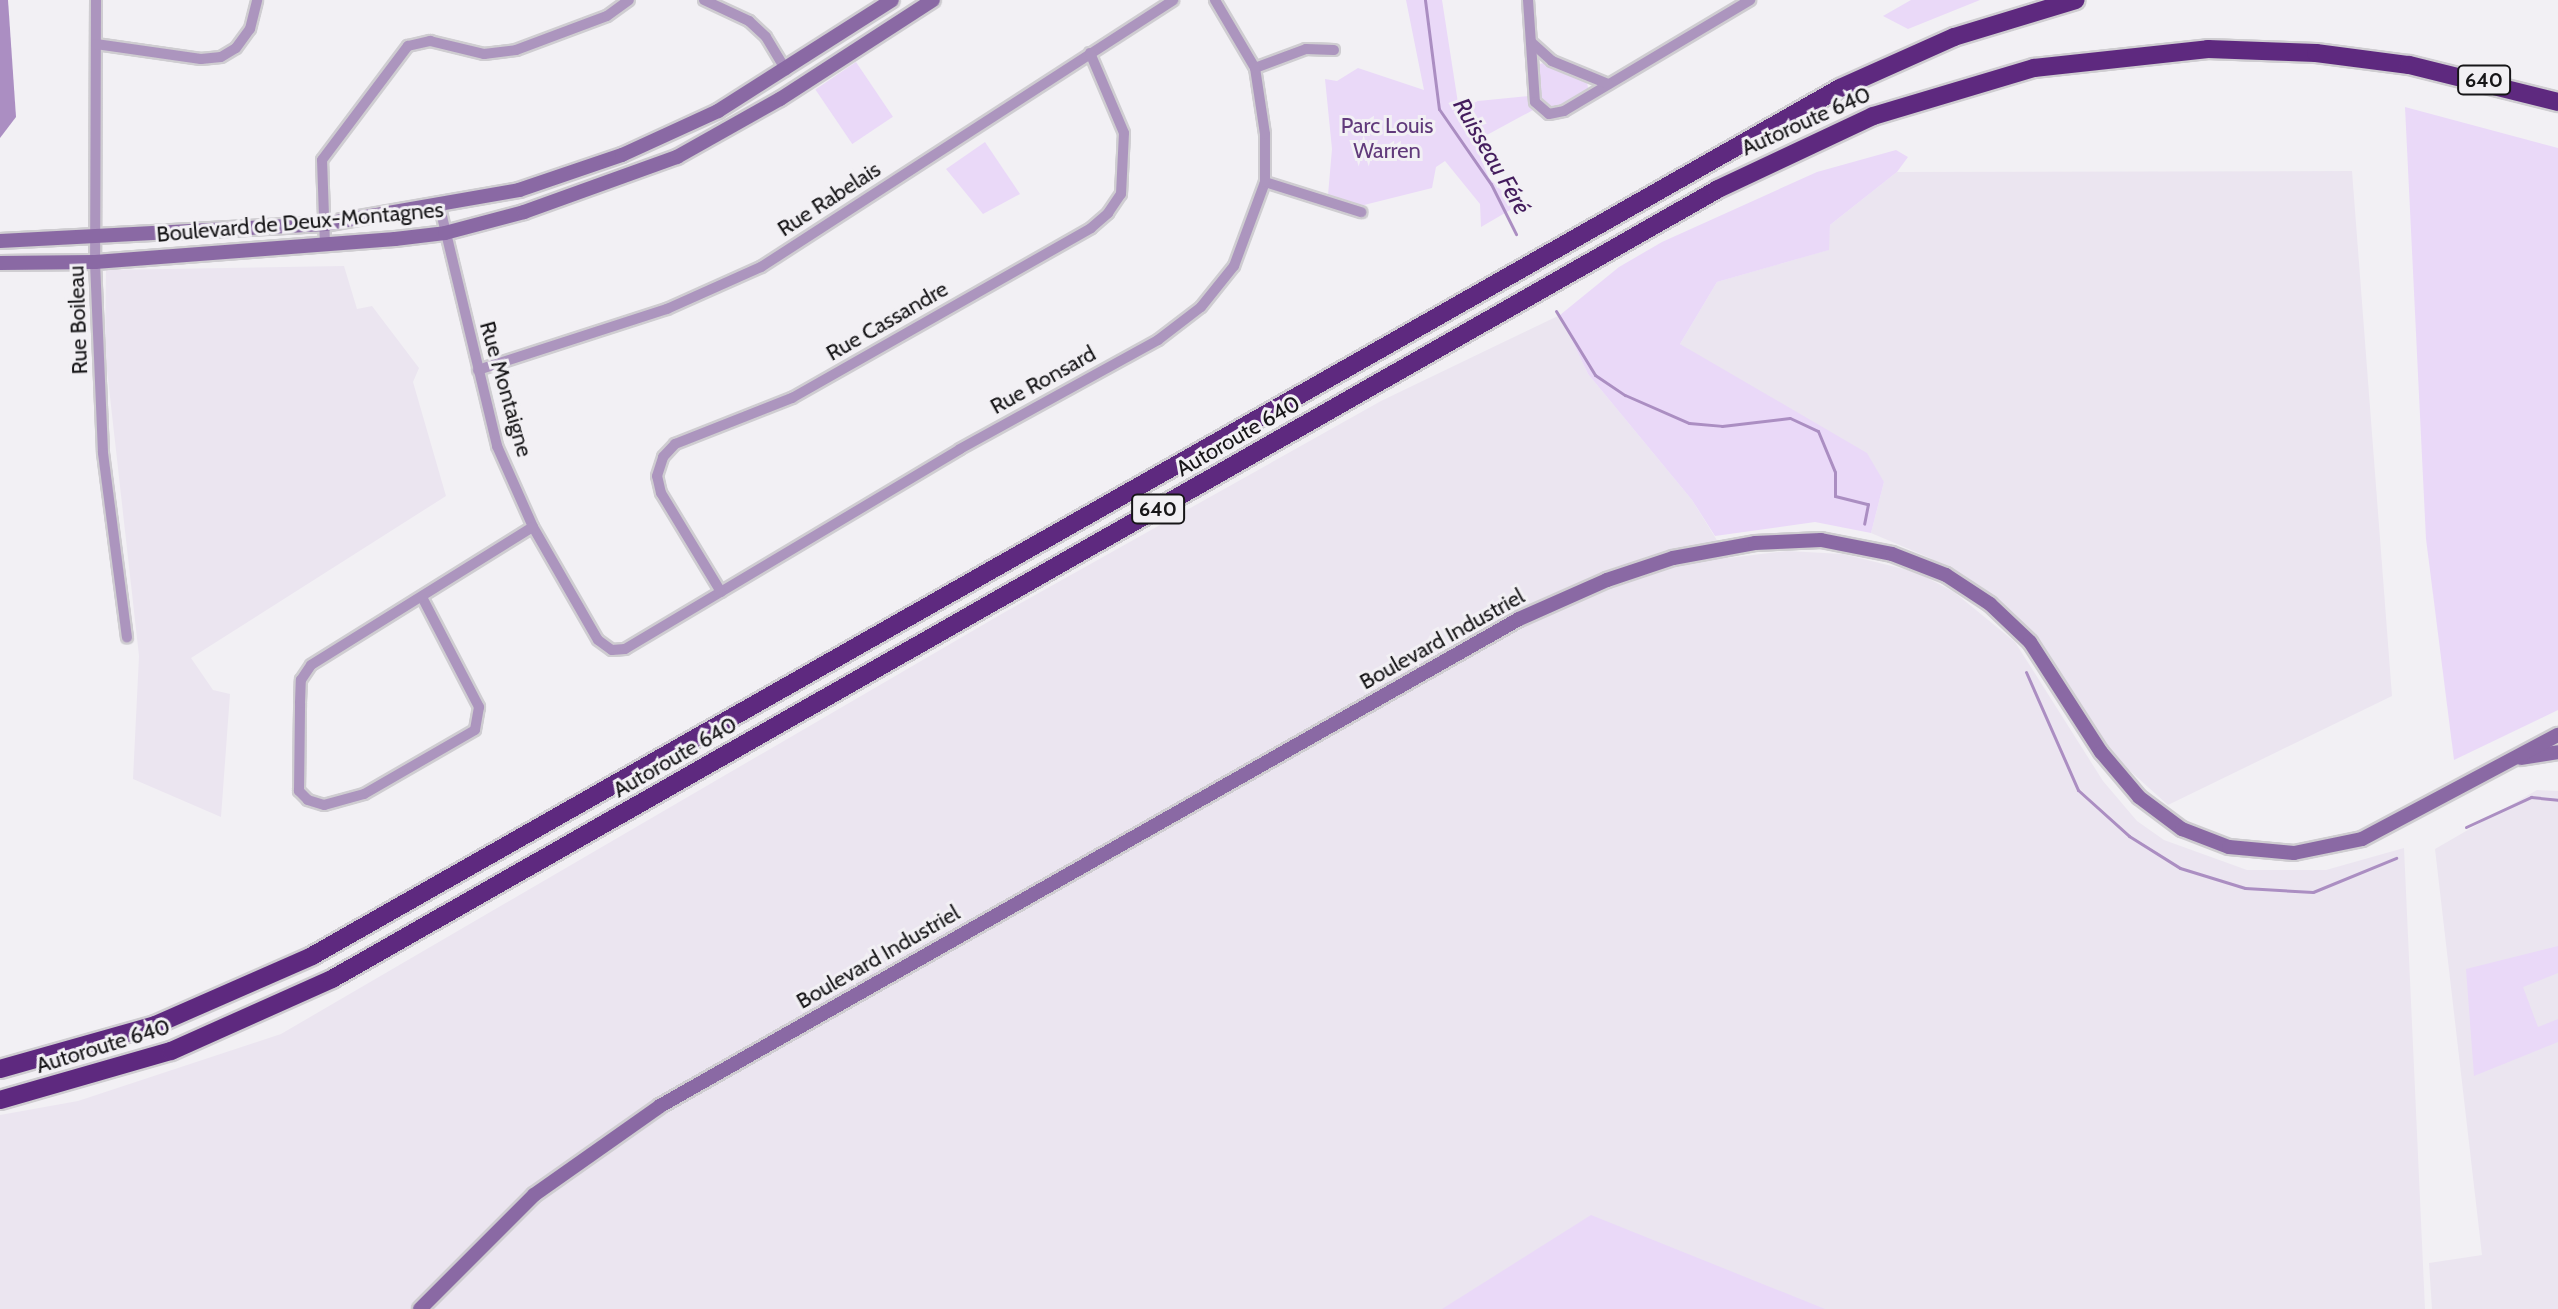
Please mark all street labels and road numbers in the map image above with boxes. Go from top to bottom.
road number: 640 [2456,64,2512,96]
street label: Autoroute 640 [1737,81,1875,161]
street label: Rue Rabelais [773,156,885,242]
street label: Boulevard de Deux-Montagnes [155,196,445,248]
street label: Rue Boileau [63,265,93,375]
street label: Rue Cassandre [821,276,953,366]
street label: Rue Montaigne [474,318,538,460]
street label: Rue Ronsard [986,340,1100,420]
street label: Autoroute 640 [1171,390,1305,482]
road number: 640 [1130,493,1186,525]
street label: Boulevard Industriel [1355,583,1529,695]
street label: Autoroute 640 [608,711,742,803]
street label: Boulevard Industriel [792,900,964,1014]
street label: Autoroute 640 [33,1013,173,1079]

